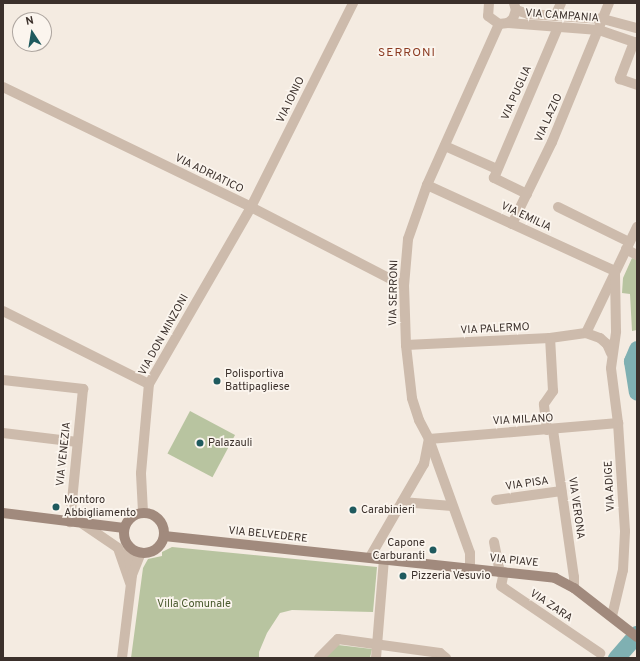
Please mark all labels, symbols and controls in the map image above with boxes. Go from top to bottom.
street label: VIA CAMPANIA [525,7,599,25]
north arrow [12,12,52,52]
text: N [24,14,35,29]
district label: SERRONI [378,47,436,61]
street label: VIA PUGLIA [499,64,535,122]
street label: VIA IONIO [274,75,308,125]
street label: VIA LAZIO [532,91,566,145]
street label: VIA ADRIATICO [172,151,246,197]
street label: VIA EMILIA [498,199,554,235]
street label: VIA SERRONI [387,260,401,326]
street label: VIA DON MINZONI [136,292,192,378]
street label: VIA PALERMO [460,321,530,337]
place label: Polisportiva Battipagliese [225,368,290,394]
marker: Polisportiva Battipagliese [212,376,222,386]
street label: VIA MILANO [492,412,554,428]
street label: VIA VENEZIA [54,421,74,487]
place label: Palazauli [208,436,252,450]
marker: Palazauli [195,438,205,448]
street label: VIA ADIGE [602,460,618,512]
street label: VIA PISA [504,474,550,494]
street label: VIA VERONA [565,475,587,541]
place label: Montoro Abbigliamento [64,494,136,520]
marker: Montoro Abbigliamento [51,502,61,512]
place label: Carabinieri [361,503,415,517]
marker: Carabinieri [348,505,358,515]
street label: VIA BELVEDERE [227,524,309,546]
place label: Capone Carburanti [373,537,425,563]
marker: Capone Carburanti [428,545,438,555]
street label: VIA PIAVE [488,552,540,570]
place label: Pizzeria Vesuvio [411,569,491,583]
marker: Pizzeria Vesuvio [398,571,408,581]
street label: VIA ZARA [527,587,575,625]
park label: Villa Comunale [157,597,231,611]

